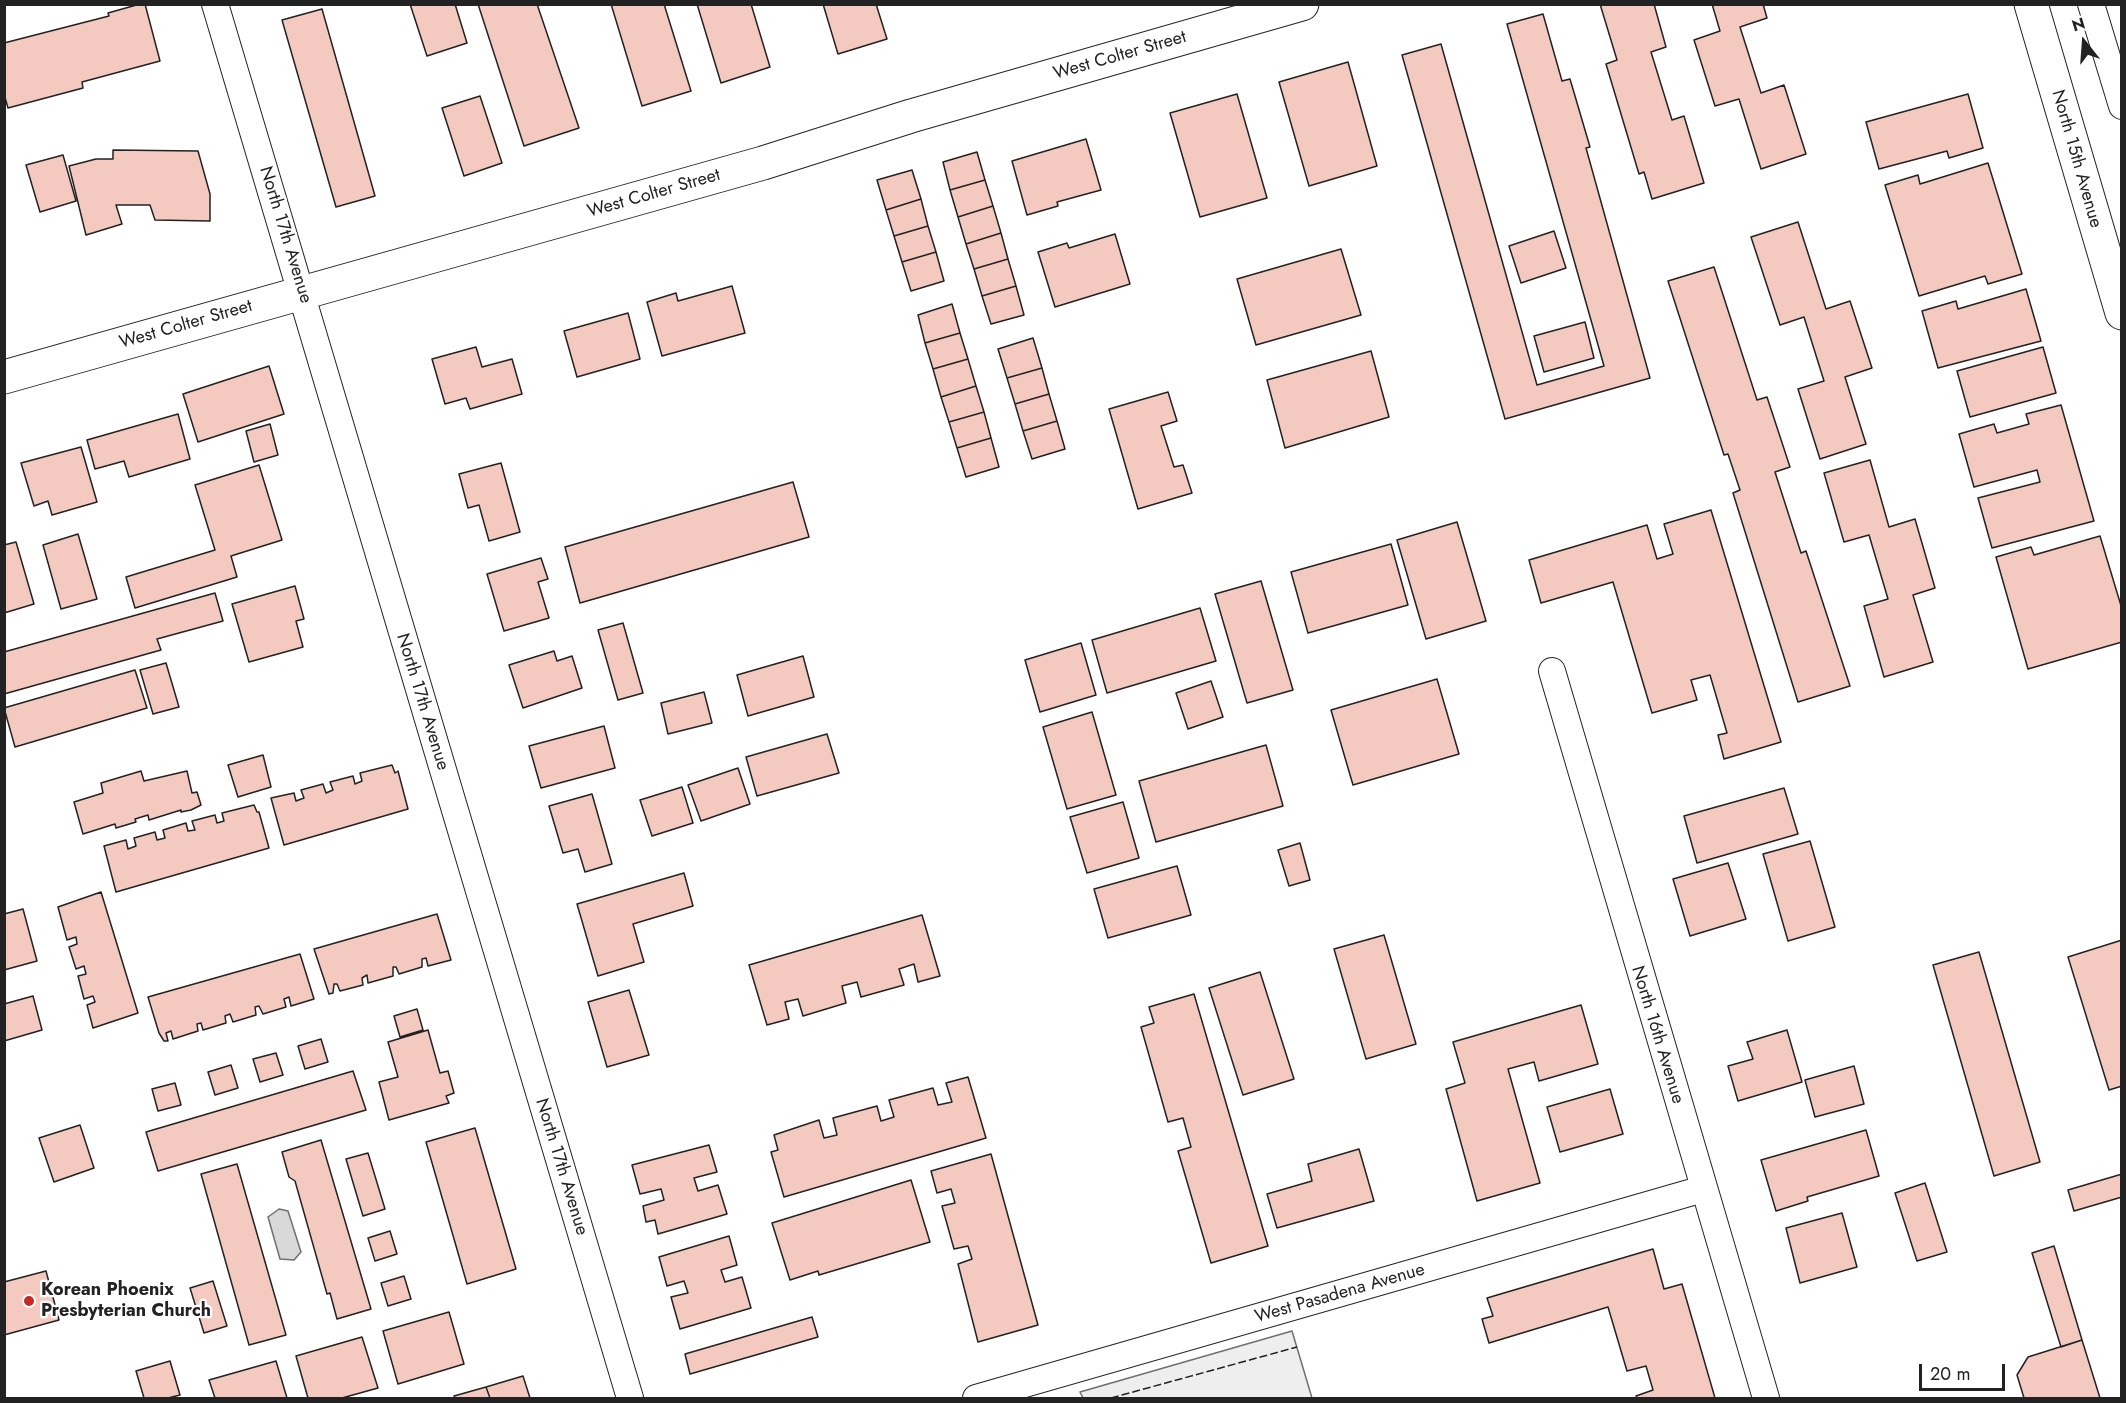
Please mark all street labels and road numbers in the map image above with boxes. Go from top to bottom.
street label: West Colter Street [1051,27,1189,85]
street label: North 15th Avenue [2046,87,2106,231]
street label: North 17th Avenue [254,164,316,306]
street label: West Colter Street [585,165,723,223]
street label: West Colter Street [117,296,255,354]
street label: North 17th Avenue [391,631,453,773]
street label: North 16th Avenue [1626,964,1688,1106]
street label: North 17th Avenue [530,1096,592,1238]
street label: West Pasadena Avenue [1253,1259,1427,1329]

